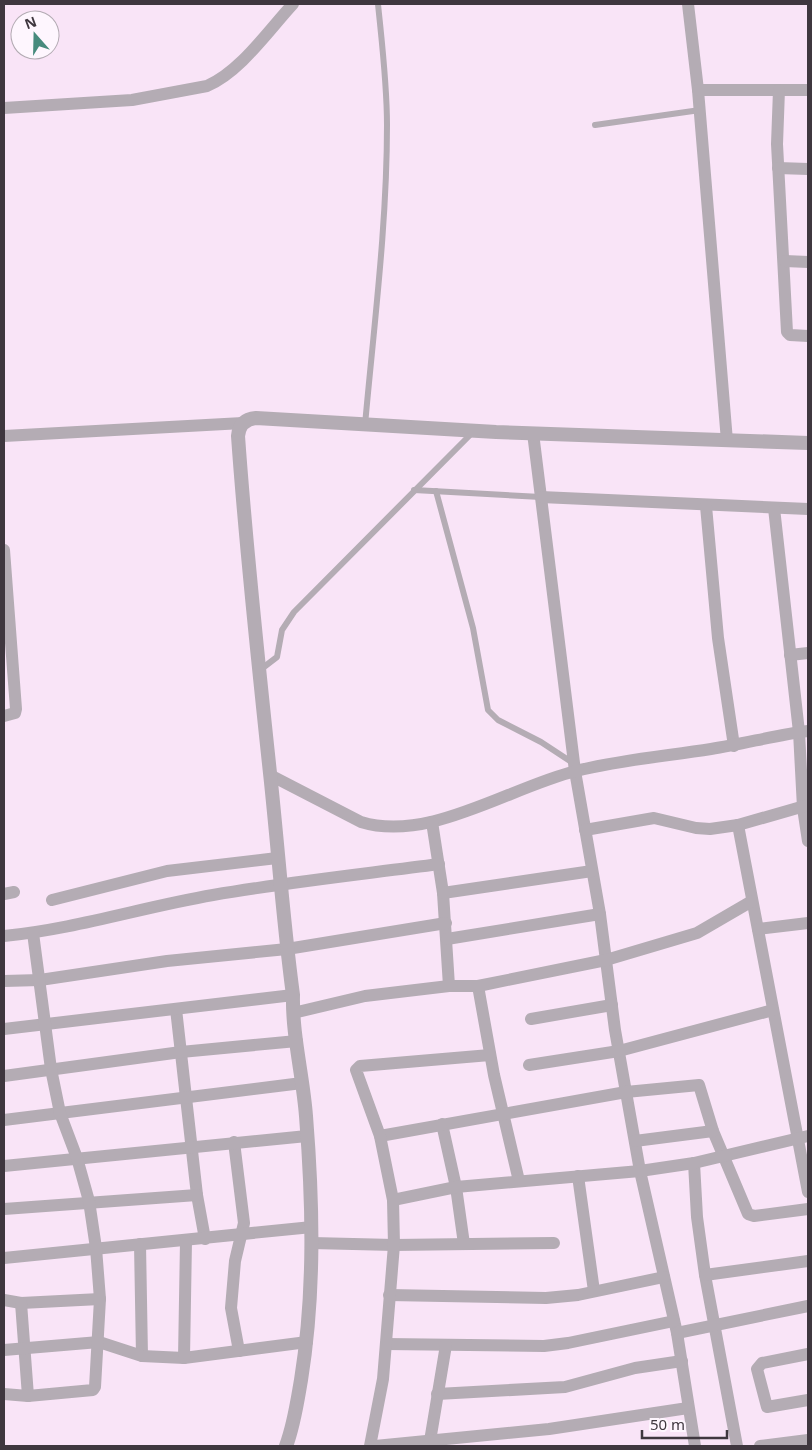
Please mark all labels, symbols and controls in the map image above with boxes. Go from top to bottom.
north arrow [10,10,60,60]
text: N [22,11,39,33]
scale bar [642,1408,727,1440]
text: 50 m [650,1414,685,1434]

